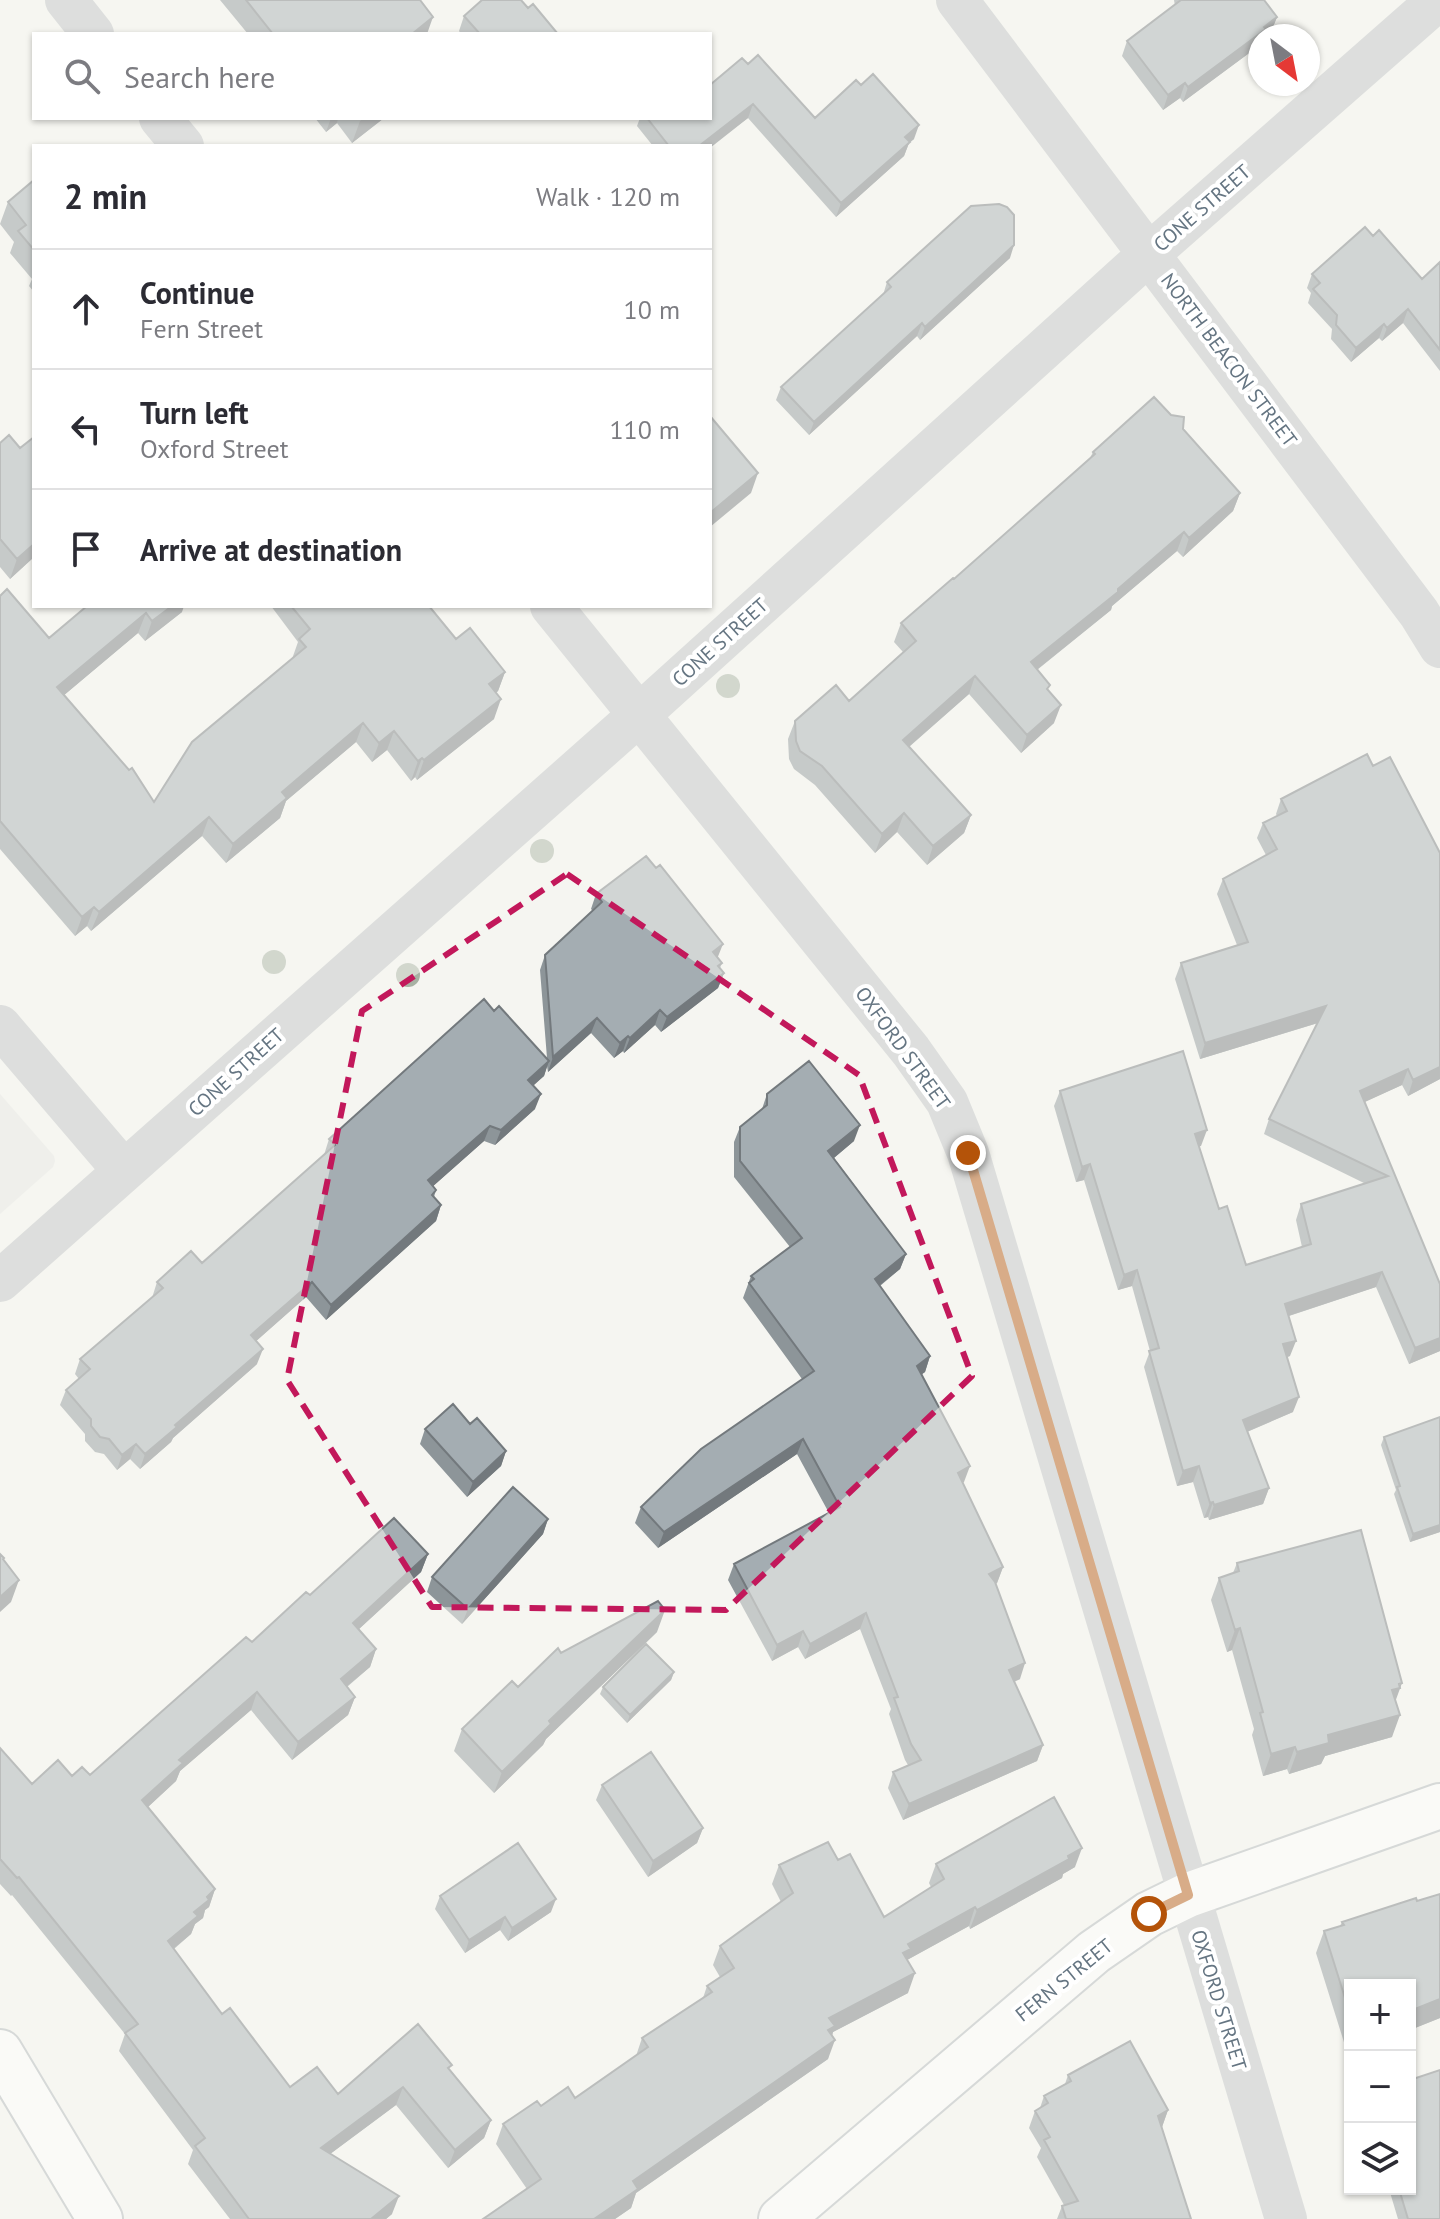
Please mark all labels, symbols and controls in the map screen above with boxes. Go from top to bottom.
north arrow [1248,24,1320,96]
search box [32,32,712,120]
icon: search [60,54,104,98]
text: Search here [124,57,275,96]
street label: CONE STREET [1148,159,1256,257]
text: 2 min [64,174,147,218]
text: Walk · 120 m [536,180,680,213]
street label: NORTH BEACON STREET [1155,268,1303,452]
text: Continue [140,273,254,312]
icon: ahead [64,287,108,331]
text: 10 m [624,293,680,326]
text: Fern Street [140,312,263,345]
text: Turn left [140,393,248,432]
icon: left [64,407,108,451]
text: 110 m [609,413,680,446]
text: Oxford Street [140,432,289,465]
icon: arrive [64,527,108,571]
text: Arrive at destination [140,530,402,569]
street label: CONE STREET [667,592,773,692]
street label: OXFORD STREET [850,981,956,1115]
street label: CONE STREET [183,1022,289,1122]
route end [950,1135,986,1171]
route start [1131,1896,1167,1932]
street label: OXFORD STREET [1185,1927,1253,2073]
street label: FERN STREET [1010,1933,1118,2027]
map controls [1344,1979,1416,2195]
button: + [1344,1979,1416,2051]
button: − [1344,2051,1416,2123]
button: layers [1344,2123,1416,2195]

